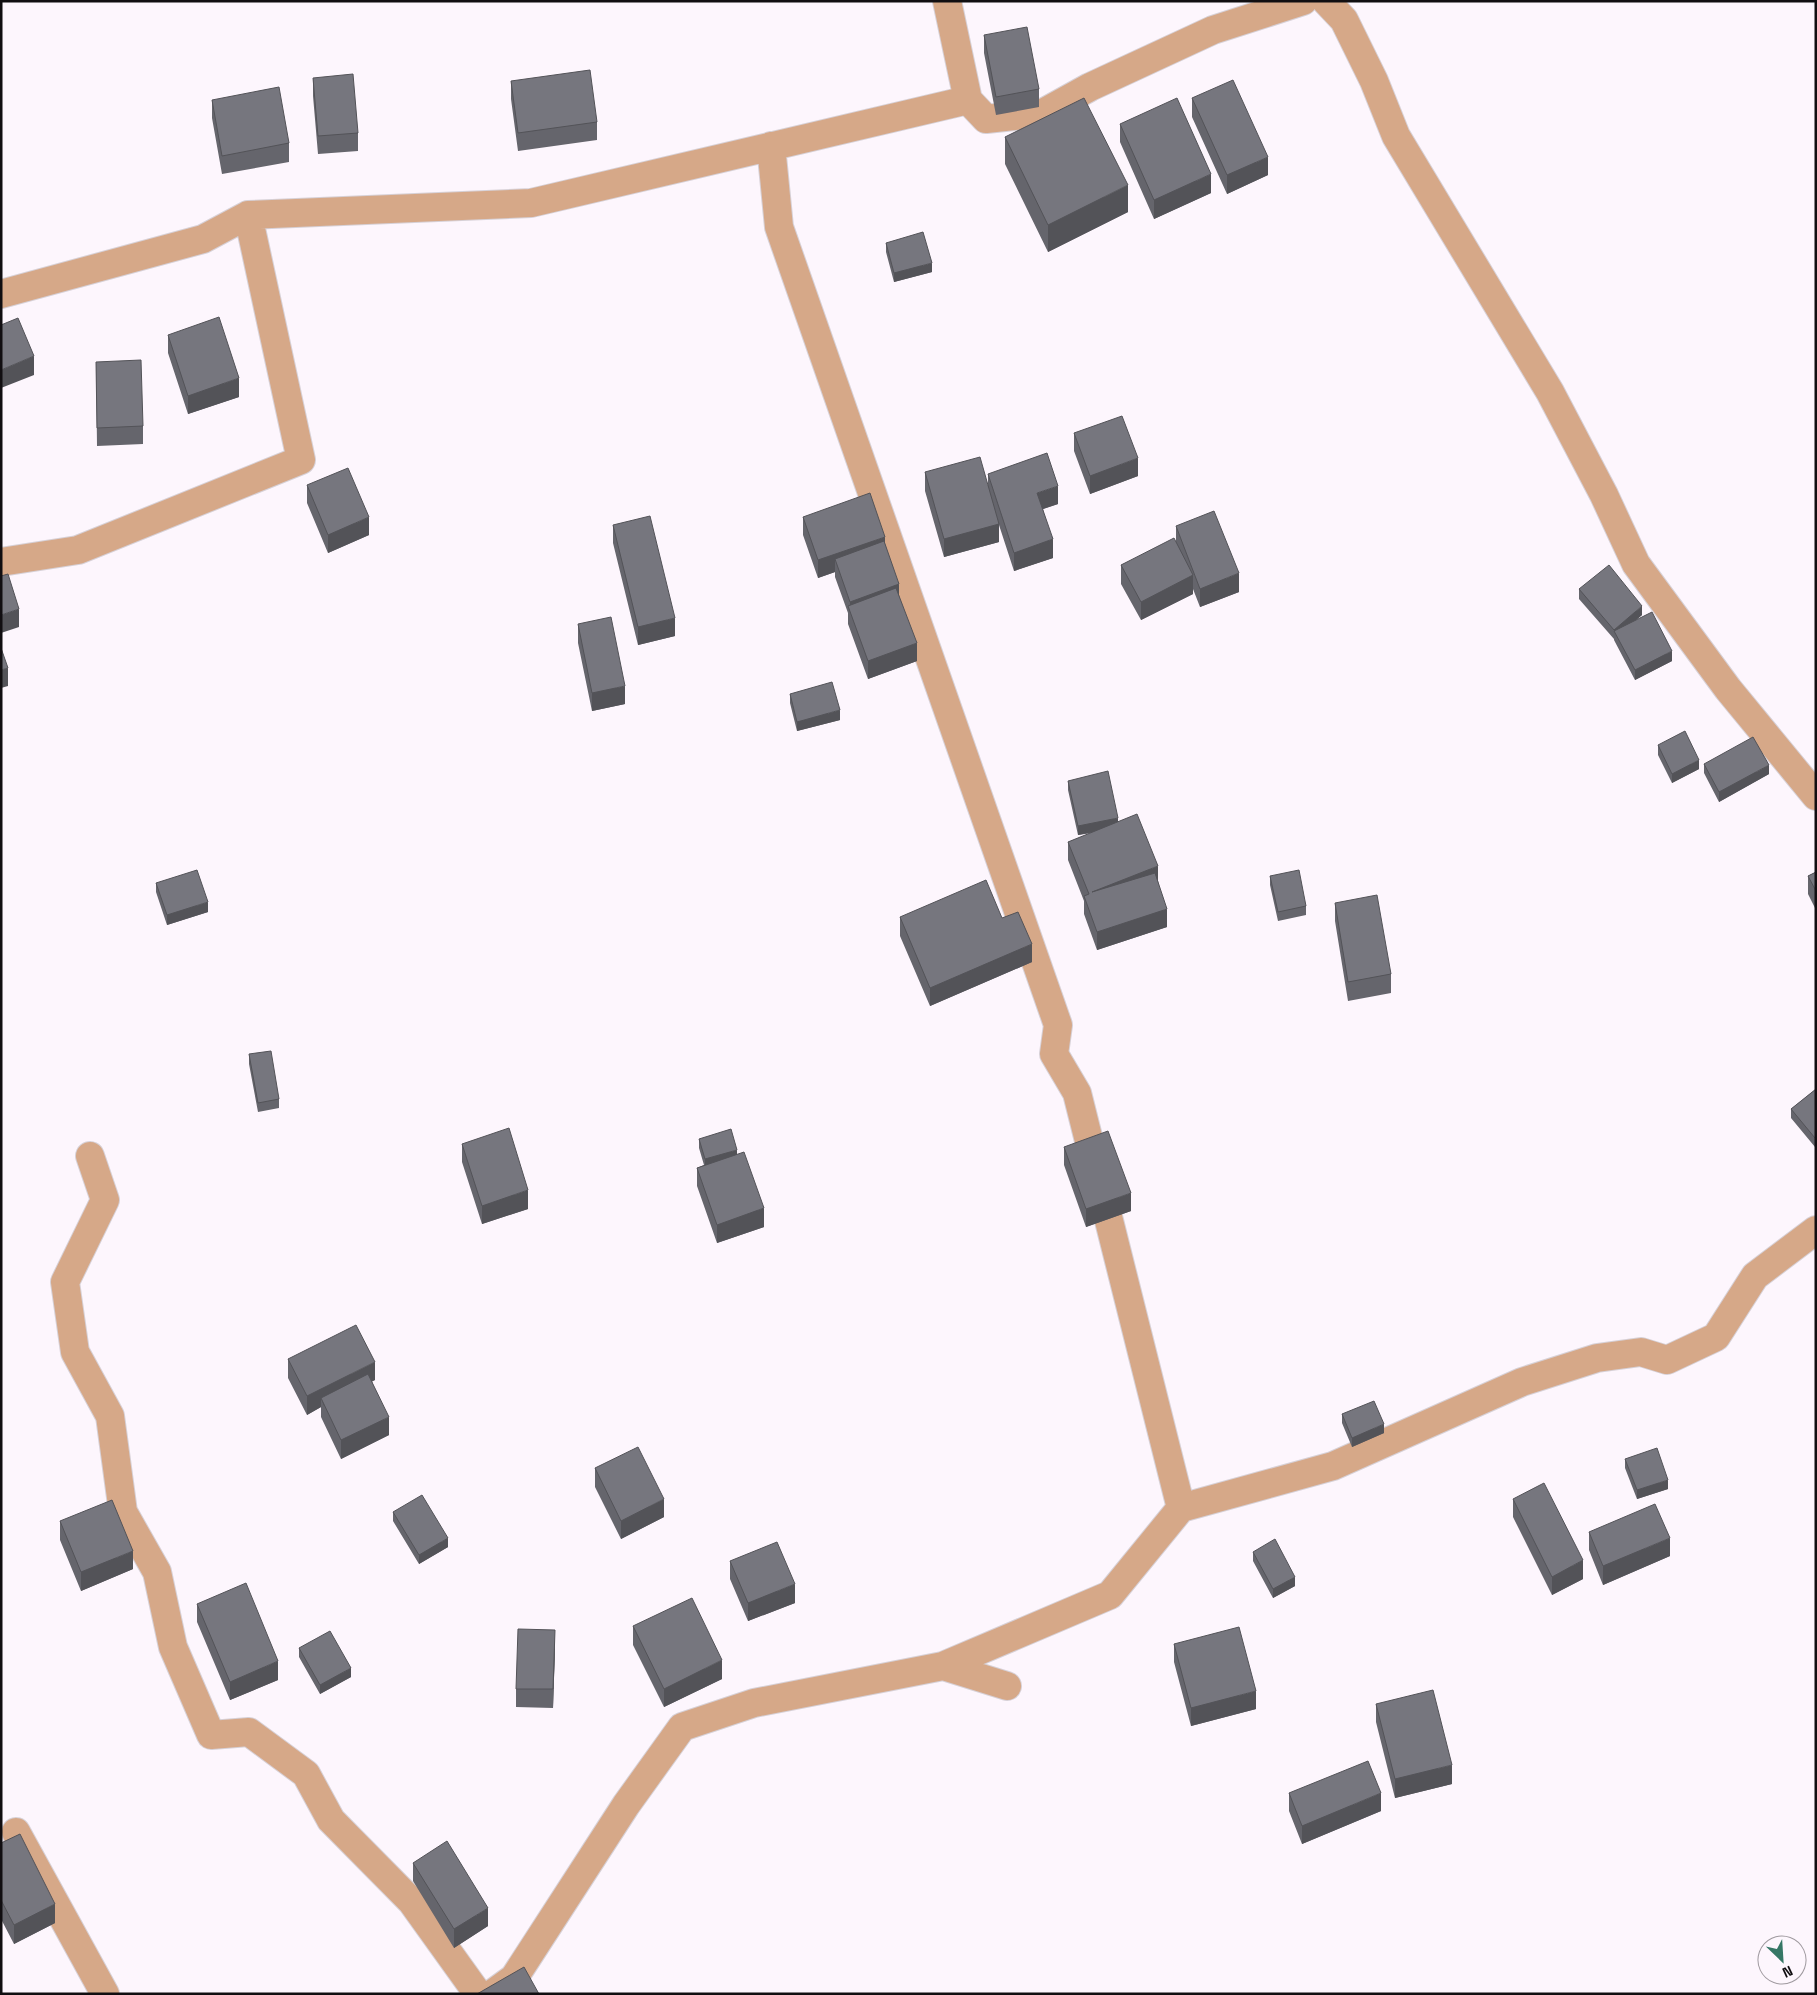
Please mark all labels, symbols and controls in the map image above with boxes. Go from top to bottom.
north arrow [1757,1935,1807,1985]
text: N [1779,1962,1796,1982]

